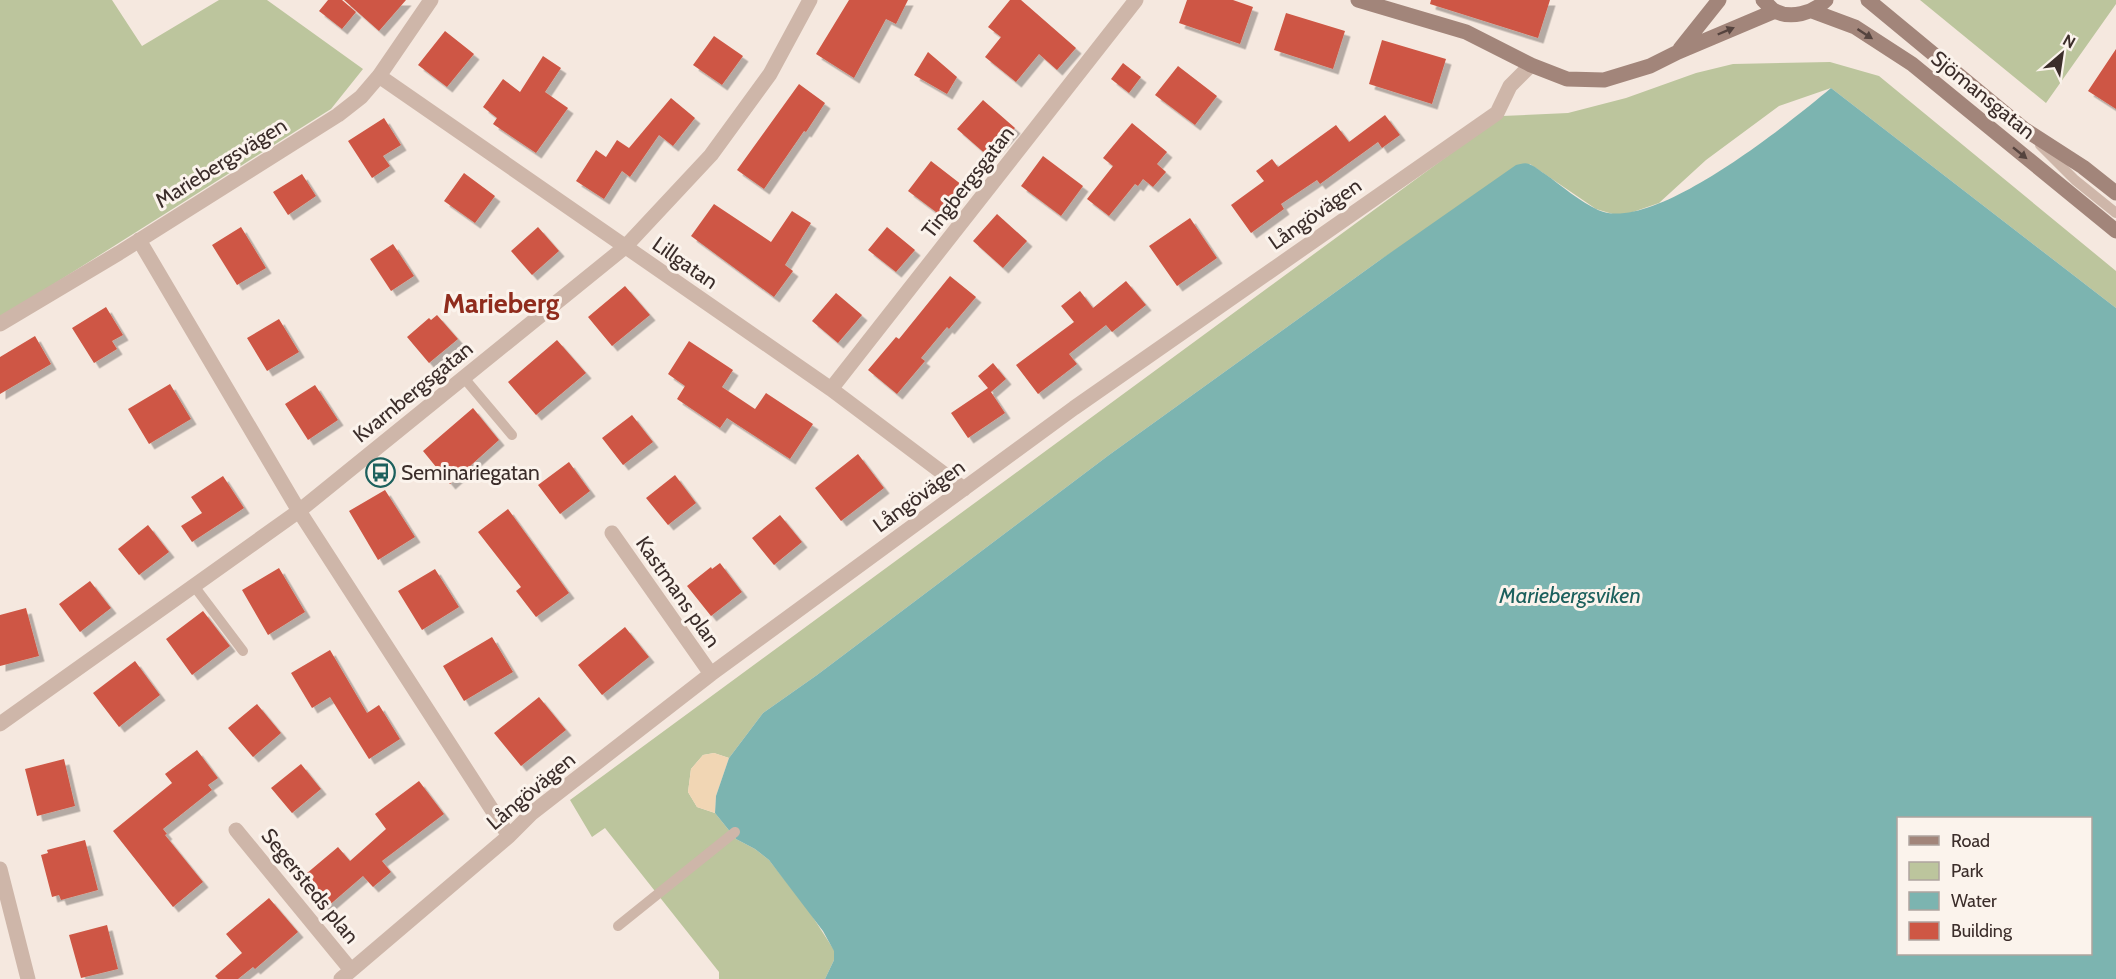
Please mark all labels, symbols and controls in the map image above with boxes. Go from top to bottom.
north arrow [2032,24,2092,84]
one-way arrow [1717,26,1735,36]
one-way arrow [1857,28,1873,40]
text: N [2059,30,2079,52]
street label: Sjömansgatan [1926,45,2040,145]
street label: Mariebergsvägen [150,112,291,213]
street label: Tingbergsgatan [916,121,1019,243]
one-way arrow [2012,146,2028,159]
street label: Långövägen [1264,173,1366,255]
street label: Lillgatan [648,231,723,294]
district label: Marieberg [443,287,560,320]
street label: Kvarnbergsgatan [348,336,478,447]
street label: Långövägen [868,454,970,537]
bus stop icon: Seminariegatan [364,457,396,489]
place label: Seminariegatan [401,460,540,485]
street label: Kastmans plan [631,531,726,652]
water label: Mariebergsviken [1498,582,1641,609]
street label: Långövägen [482,747,580,835]
legend [1897,817,2092,955]
street label: Segersteds plan [256,823,364,948]
text: Road [1951,830,1990,852]
text: Park [1951,860,1984,882]
text: Water [1951,890,1997,912]
text: Building [1951,920,2013,942]

